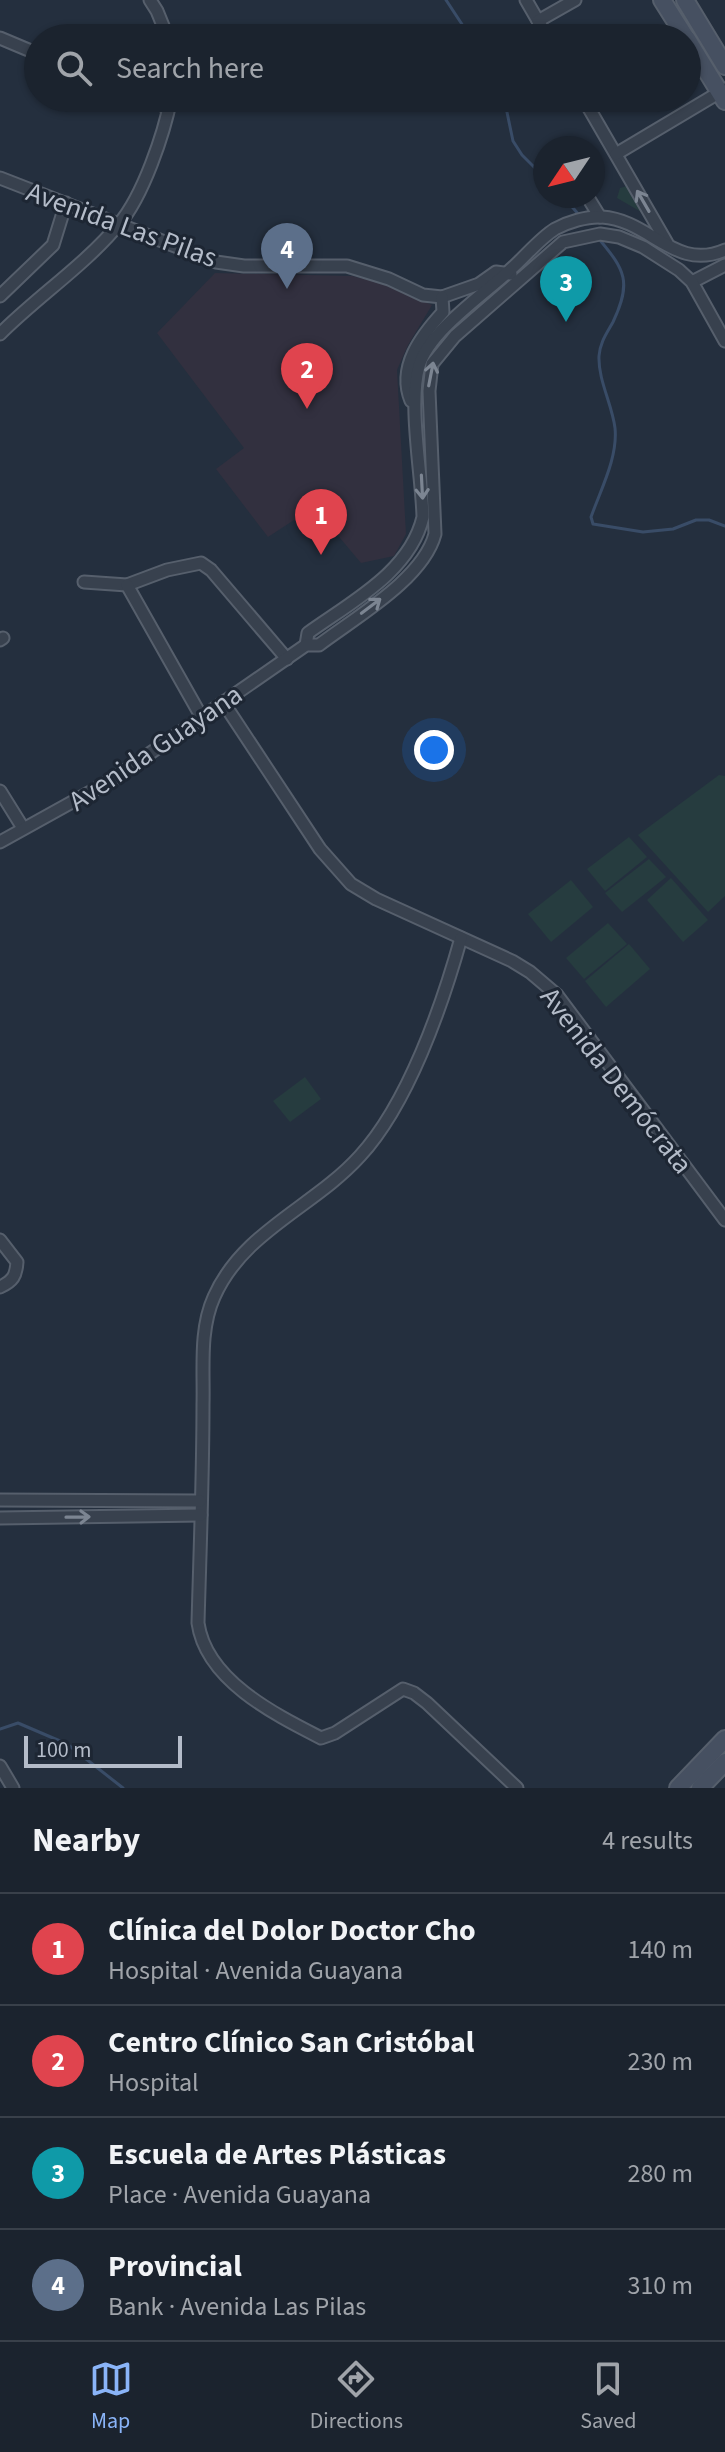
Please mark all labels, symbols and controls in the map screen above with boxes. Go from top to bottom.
search box [24,24,701,112]
icon: search [52,46,96,90]
text: Search here [116,47,264,90]
north arrow [533,136,605,208]
street label: Avenida Las Pilas [21,172,223,278]
one-way arrow [635,190,651,213]
pin: 4 [261,223,313,289]
pin: 3 [540,256,592,322]
pin: 2 [281,343,333,409]
one-way arrow [425,361,440,387]
one-way arrow [415,473,430,500]
pin: 1 [295,489,347,555]
one-way arrow [360,597,381,614]
street label: Avenida Guayana [61,675,250,821]
your location [414,730,454,770]
street label: Avenida Demócrata [530,979,702,1183]
one-way arrow [64,1509,91,1525]
scale bar [24,1732,182,1768]
text: 100 m [36,1734,91,1766]
text: Nearby [32,1816,140,1865]
text: 4 results [602,1822,693,1859]
text: Clínica del Dolor Doctor Cho [108,1909,476,1952]
text: 1 [51,1931,65,1968]
text: 140 m [627,1931,693,1968]
text: Hospital · Avenida Guayana [108,1952,403,1989]
text: Centro Clínico San Cristóbal [108,2021,474,2064]
text: 2 [51,2043,65,2080]
text: 230 m [627,2043,693,2080]
text: Hospital [108,2064,199,2101]
text: Escuela de Artes Plásticas [108,2133,446,2176]
text: 3 [51,2155,65,2192]
text: 280 m [627,2155,693,2192]
text: Place · Avenida Guayana [108,2176,371,2213]
text: Provincial [108,2245,242,2288]
text: 4 [51,2267,65,2304]
text: 310 m [627,2267,693,2304]
text: Bank · Avenida Las Pilas [108,2288,366,2325]
tab: Map [89,2357,133,2437]
tab: Directions [310,2357,403,2437]
tab: Saved [580,2357,636,2437]

